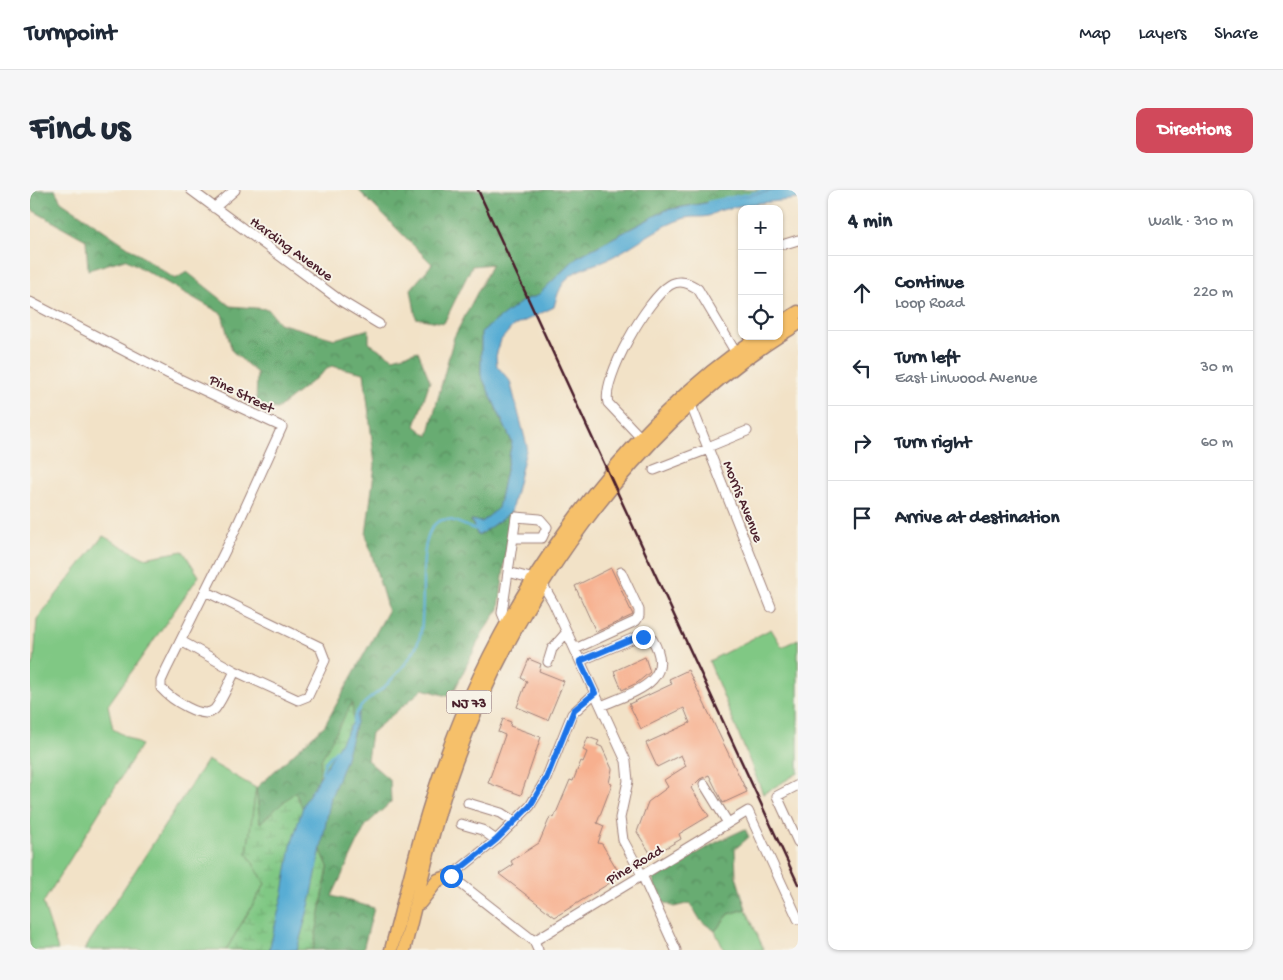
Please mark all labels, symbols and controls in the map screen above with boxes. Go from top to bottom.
text: Turnpoint [25,20,116,49]
text: Map [1079,24,1111,45]
text: Layers [1139,24,1186,45]
text: Share [1214,24,1258,45]
button: Directions [1136,108,1253,153]
text: Find us [30,110,130,151]
map controls [738,205,783,340]
button: + [738,205,783,250]
text: 4 min [848,210,892,235]
street label: Harding Avenue [246,213,336,286]
text: Walk · 310 m [1148,213,1233,232]
button: − [738,250,783,295]
text: Continue [895,272,964,295]
icon: ahead [848,279,876,307]
text: 220 m [1193,284,1233,303]
button: locate [738,295,783,340]
text: Loop Road [895,295,964,314]
text: Turn left [895,347,959,370]
icon: left [848,354,876,382]
text: 30 m [1200,359,1233,378]
text: East Linwood Avenue [895,370,1037,389]
street label: Pine Street [205,371,278,419]
icon: right [848,429,876,457]
text: Turn right [895,432,971,455]
text: 60 m [1201,434,1233,453]
street label: Morris Avenue [718,458,767,545]
icon: arrive [848,504,876,532]
text: Arrive at destination [895,507,1059,530]
route end [632,626,655,649]
road number: NJ 73 [446,691,492,714]
street label: Pine Road [603,841,668,890]
route start [440,865,463,888]

